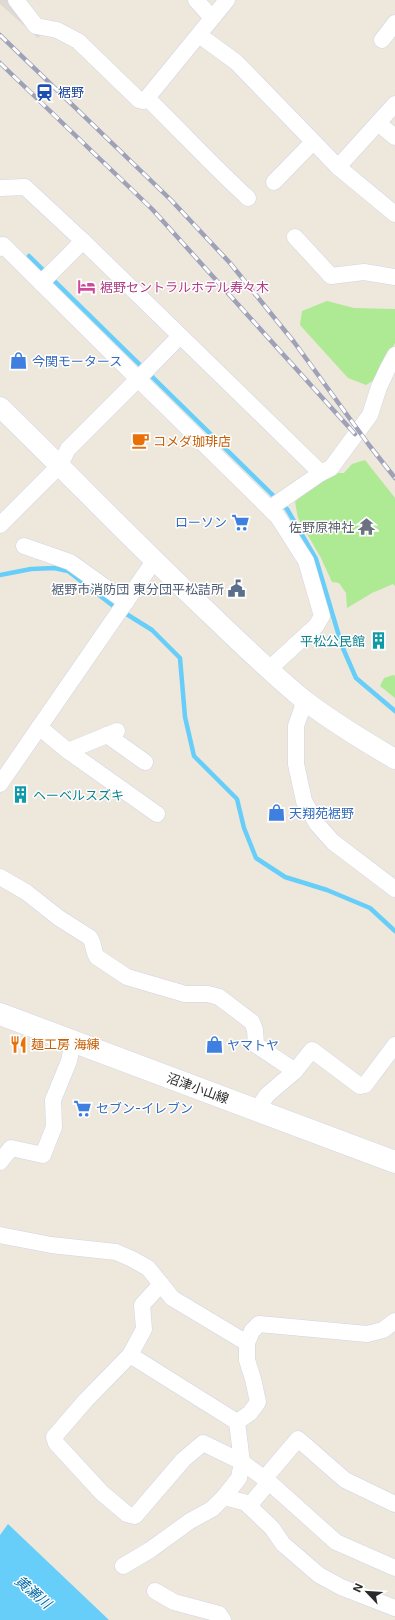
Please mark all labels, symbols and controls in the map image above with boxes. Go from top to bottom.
station icon: 裾野 [35,82,55,102]
place label: 裾野 [58,84,84,100]
hotel icon: 裾野セントラルホテル寿々木 [77,277,97,297]
place label: 裾野セントラルホテル寿々木 [100,279,269,295]
shop icon: 今関モータース [9,351,29,371]
place label: 今関モータース [32,353,122,369]
cafe icon: コメダ珈琲店 [130,431,150,451]
place label: コメダ珈琲店 [153,433,231,449]
supermarket icon: ローソン [230,512,250,532]
place label: ローソン [175,514,227,530]
temple icon: 佐野原神社 [357,517,377,537]
place label: 佐野原神社 [289,519,354,535]
public building icon: 裾野市消防団 東分団平松詰所 [227,579,247,599]
place label: 裾野市消防団 東分団平松詰所 [51,581,224,597]
building icon: 平松公民館 [368,631,388,651]
place label: 平松公民館 [300,633,365,649]
building icon: ヘーベルスズキ [10,785,30,805]
place label: ヘーベルスズキ [33,787,124,803]
shop icon: 天翔苑裾野 [266,803,286,823]
place label: 天翔苑裾野 [289,805,354,821]
restaurant icon: 麺工房 海練 [8,1034,28,1054]
shop icon: ヤマトヤ [204,1035,224,1055]
place label: 麺工房 海練 [31,1036,100,1052]
place label: ヤマトヤ [227,1037,279,1053]
street label: 沼津小山線 [165,1069,231,1107]
supermarket icon: セブン-イレブン [73,1098,93,1118]
place label: セブン-イレブン [96,1100,193,1116]
water label: 黄瀬川 [12,1572,56,1613]
north arrow [347,1572,387,1612]
text: N [350,1581,366,1595]

